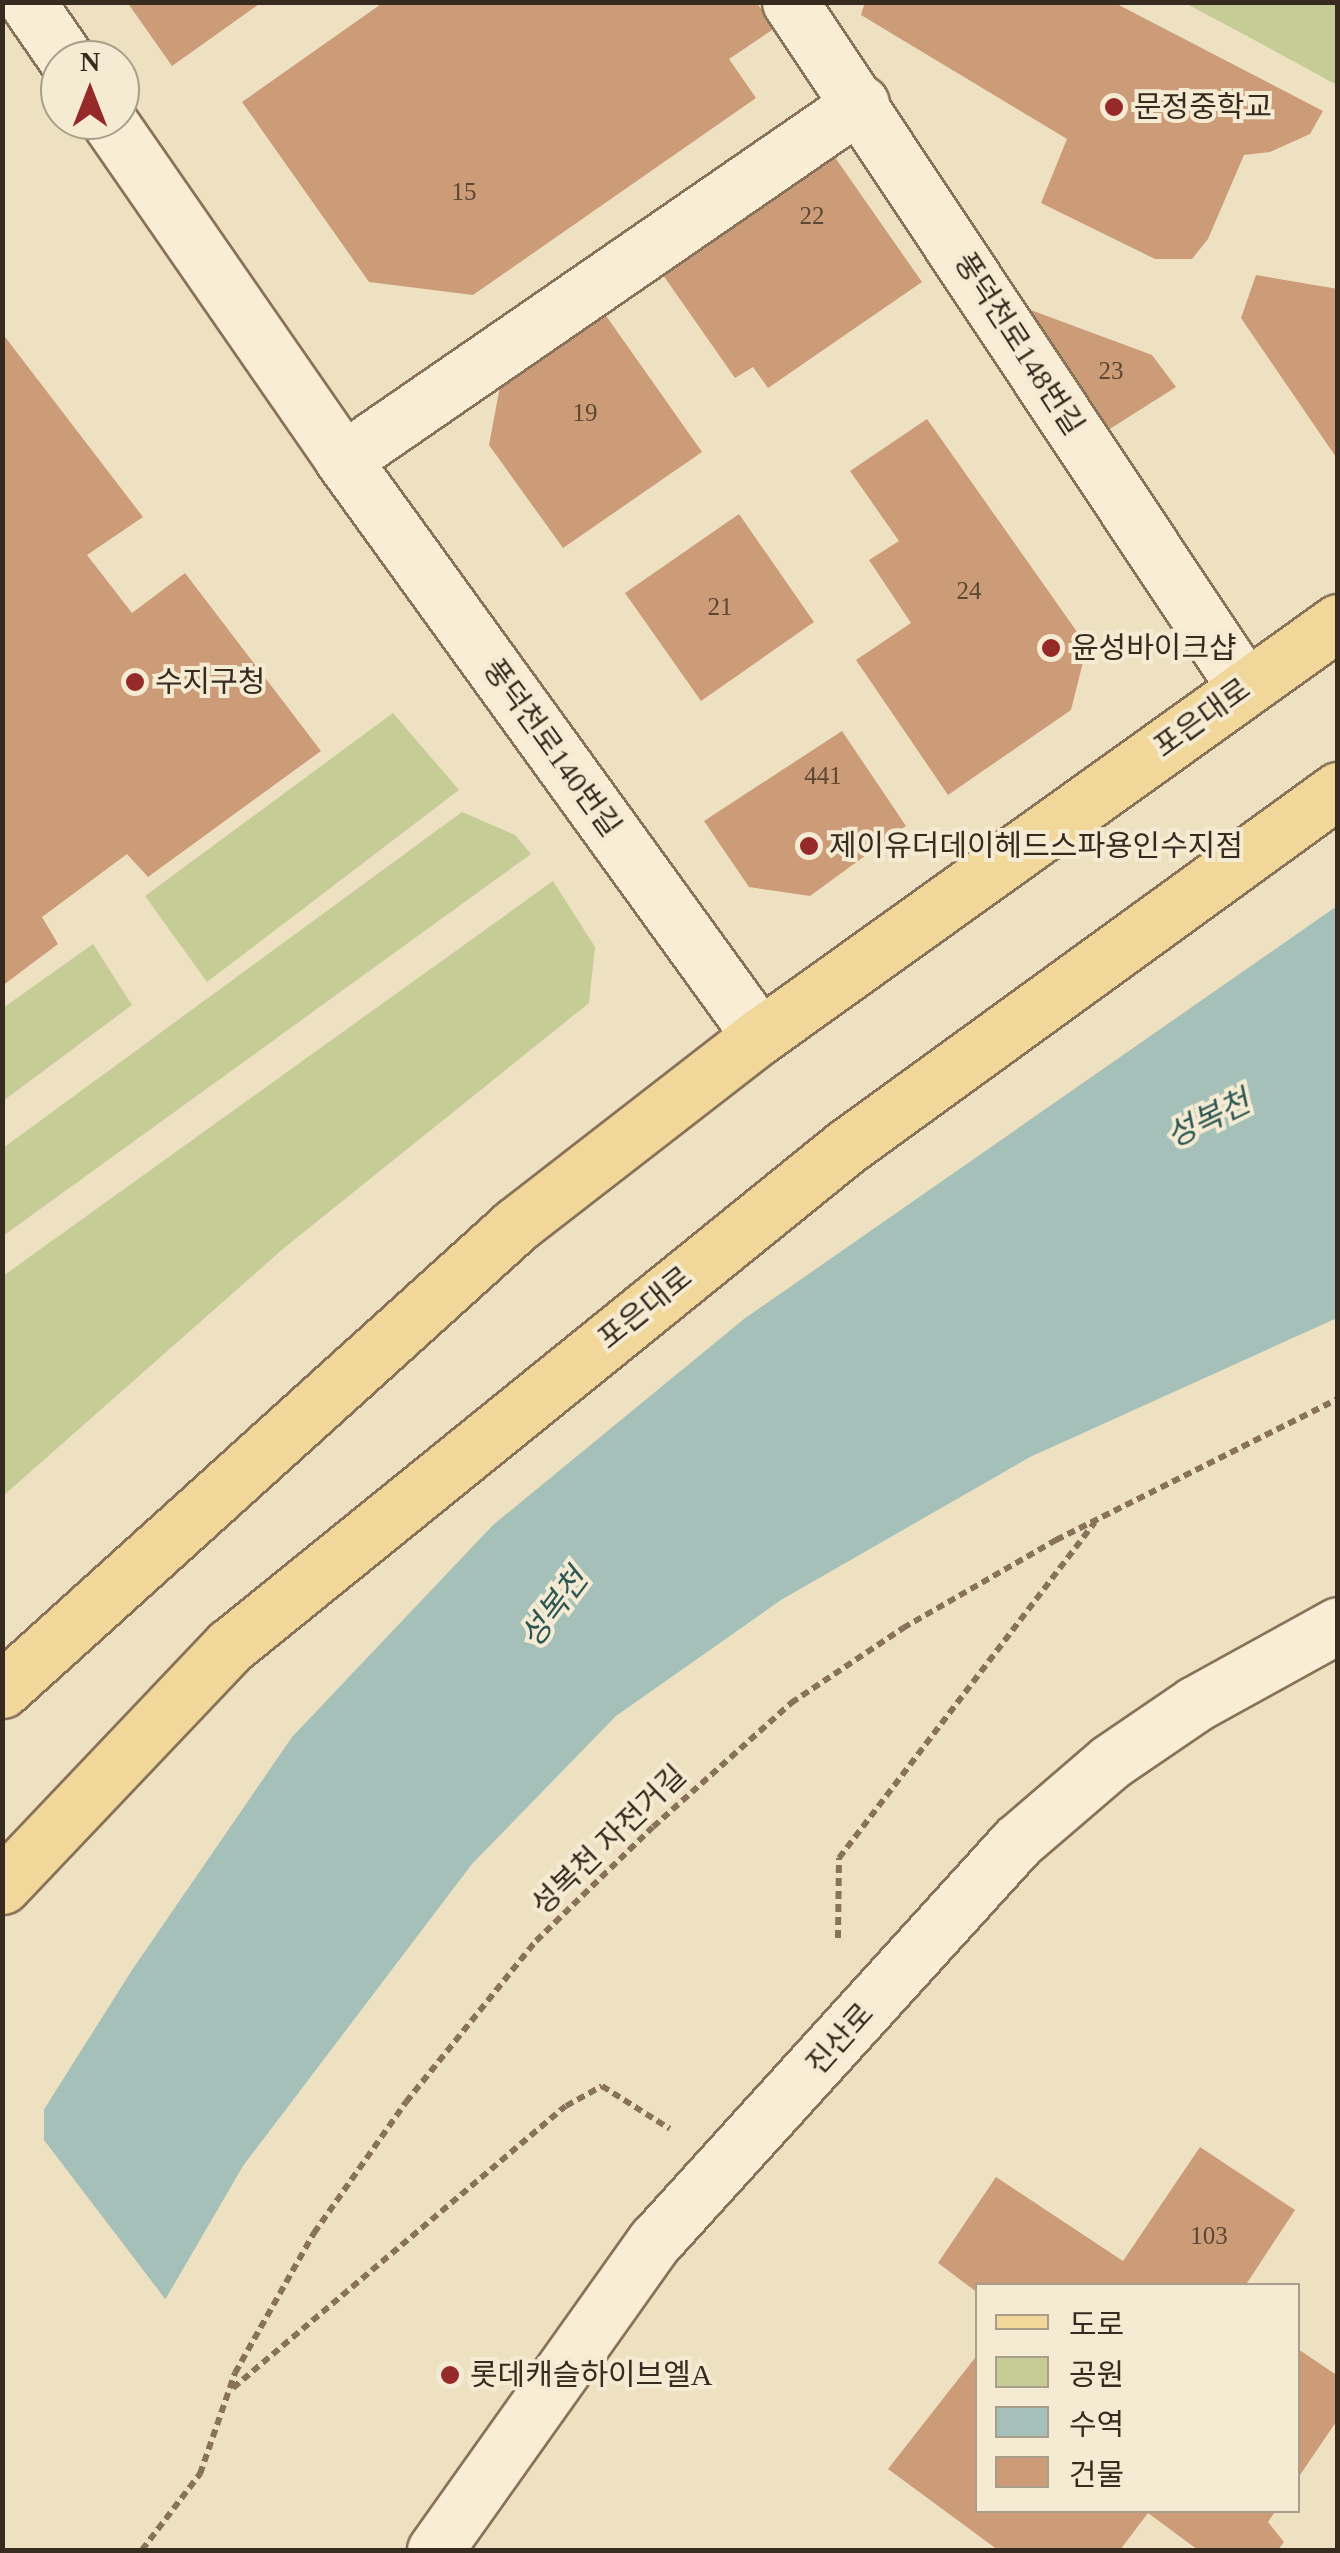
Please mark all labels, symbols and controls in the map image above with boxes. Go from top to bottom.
north arrow [40,40,140,140]
text: N [80,46,100,77]
place label: 문정중학교 [1134,89,1272,125]
marker: 문정중학교 [1103,96,1125,118]
house number: 15 [452,177,476,207]
house number: 22 [800,201,824,231]
street label: 풍덕천로148번길 [947,246,1091,442]
house number: 23 [1098,356,1124,386]
house number: 19 [572,398,598,428]
house number: 24 [956,576,982,606]
house number: 21 [708,592,732,622]
place label: 윤성바이크샵 [1071,630,1237,666]
marker: 윤성바이크샵 [1040,637,1062,659]
street label: 풍덕천로140번길 [476,652,628,844]
place label: 수지구청 [155,664,265,700]
marker: 수지구청 [124,671,146,693]
street label: 포은대로 [1147,671,1257,765]
house number: 441 [804,761,842,791]
place label: 제이유더데이헤드스파용인수지점 [829,828,1243,864]
marker: 제이유더데이헤드스파용인수지점 [798,835,820,857]
water label: 성복천 [1160,1082,1256,1156]
street label: 포은대로 [591,1259,699,1357]
water label: 성복천 [512,1561,596,1655]
street label: 성복천 자전거길 [524,1757,694,1923]
street label: 진산로 [799,1996,881,2082]
house number: 103 [1190,2221,1228,2251]
legend [975,2283,1300,2513]
text: 도로 [1069,2308,1124,2341]
place label: 롯데캐슬하이브엘A [470,2357,712,2393]
text: 공원 [1069,2358,1124,2391]
marker: 롯데캐슬하이브엘A [439,2364,461,2386]
text: 수역 [1069,2408,1124,2441]
text: 건물 [1069,2458,1124,2491]

